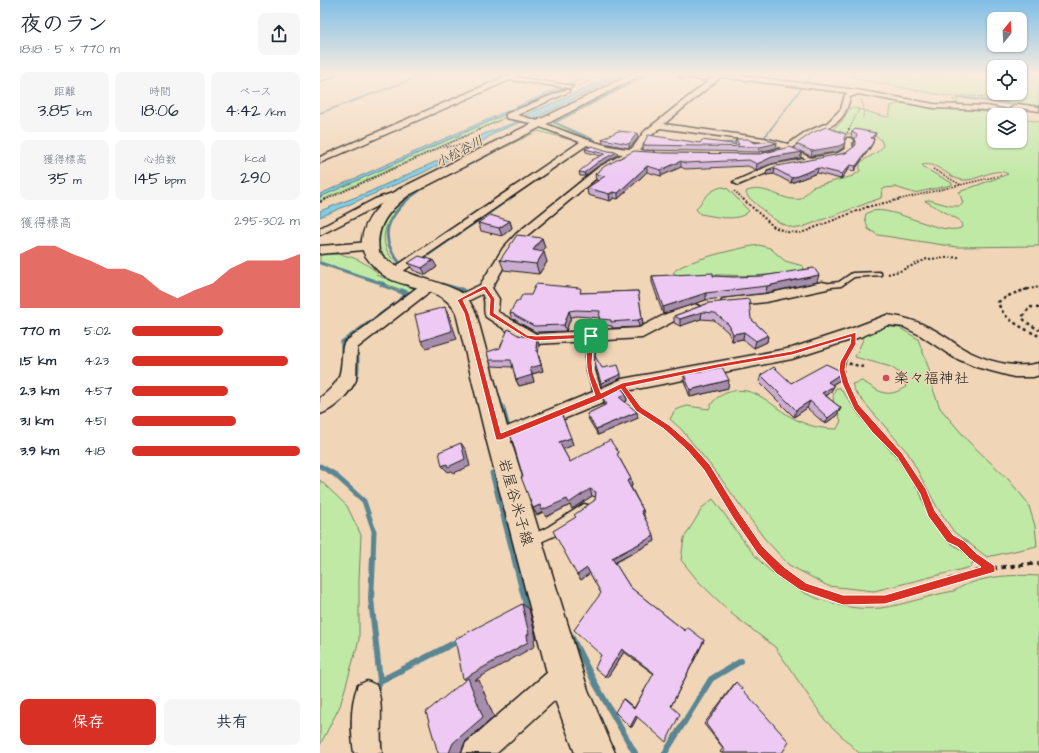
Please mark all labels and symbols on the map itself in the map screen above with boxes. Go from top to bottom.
north arrow [987,12,1027,52]
water label: 小松谷川 [432,132,487,172]
pin [574,319,608,353]
place label: 楽々福神社 [894,368,969,389]
marker: 楽々福神社 [881,373,891,383]
street label: 岩屋谷米子線 [493,456,538,548]

